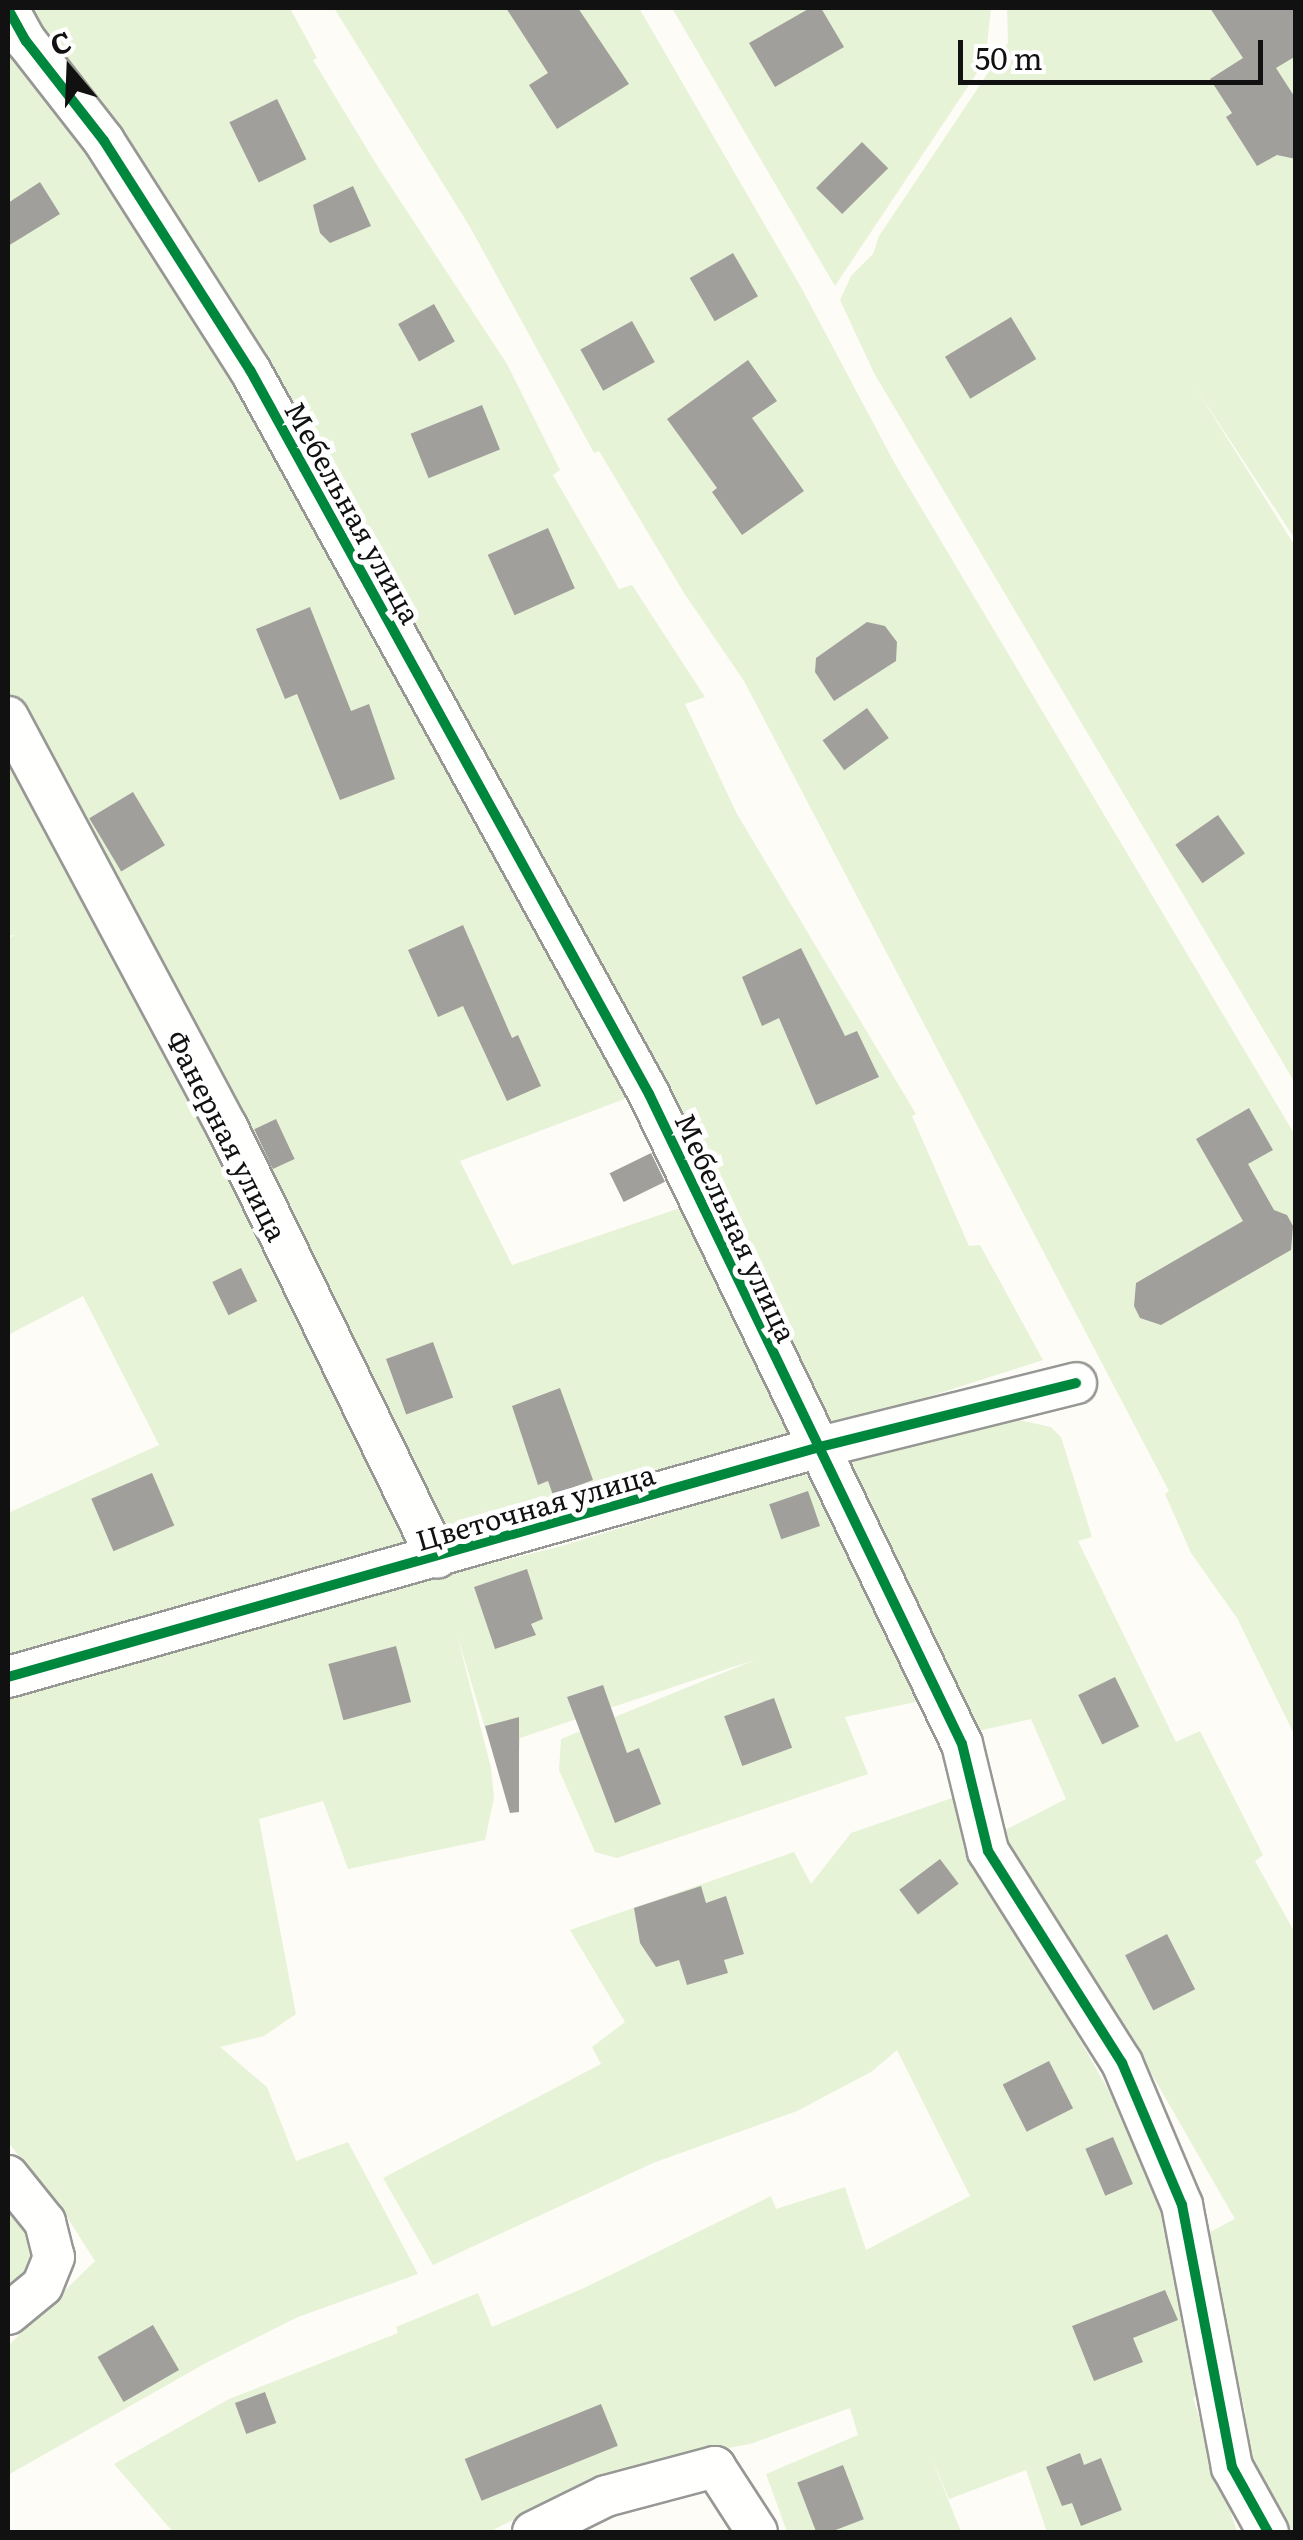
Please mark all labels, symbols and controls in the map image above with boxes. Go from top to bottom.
text: С [44,19,76,65]
north arrow [20,20,120,120]
scale bar [963,20,1268,82]
text: 50 m [975,35,1043,79]
street label: Мебельная улица [279,395,429,629]
street label: Фанерная улица [160,1024,296,1246]
street label: Мебельная улица [669,1107,805,1347]
street label: Цветочная улица [412,1456,658,1556]

